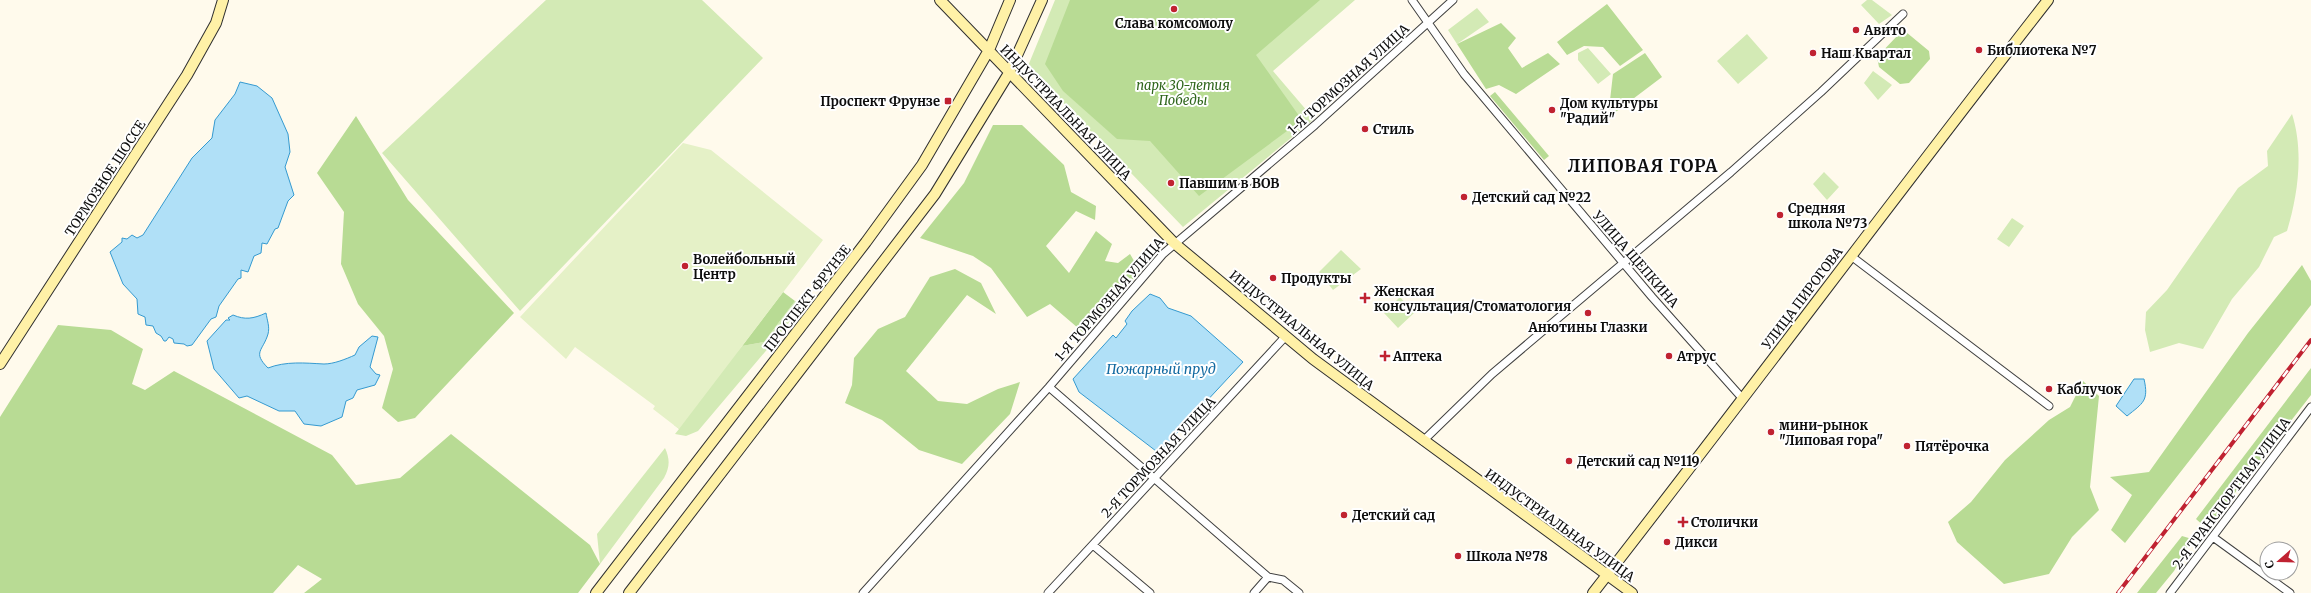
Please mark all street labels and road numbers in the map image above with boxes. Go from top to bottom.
street label: 1-Я ТОРМОЗНАЯ УЛИЦА [1284,20,1413,139]
street label: ИНДУСТРИАЛЬНАЯ УЛИЦА [996,41,1135,184]
street label: ТОРМОЗНОЕ ШОССЕ [61,116,150,240]
street label: УЛИЦА ЩЕПКИНА [1588,207,1683,312]
street label: 1-Я ТОРМОЗНАЯ УЛИЦА [1051,234,1168,365]
street label: ПРОСПЕКТ ФРУНЗЕ [760,241,855,355]
street label: УЛИЦА ПИРОГОВА [1758,243,1847,354]
street label: ИНДУСТРИАЛЬНАЯ УЛИЦА [1226,267,1378,395]
street label: 2-Я ТОРМОЗНАЯ УЛИЦА [1098,392,1220,522]
street label: 2-Я ТРАНСПОРТНАЯ УЛИЦА [2169,414,2293,572]
street label: ИНДУСТРИАЛЬНАЯ УЛИЦА [1481,465,1639,586]

